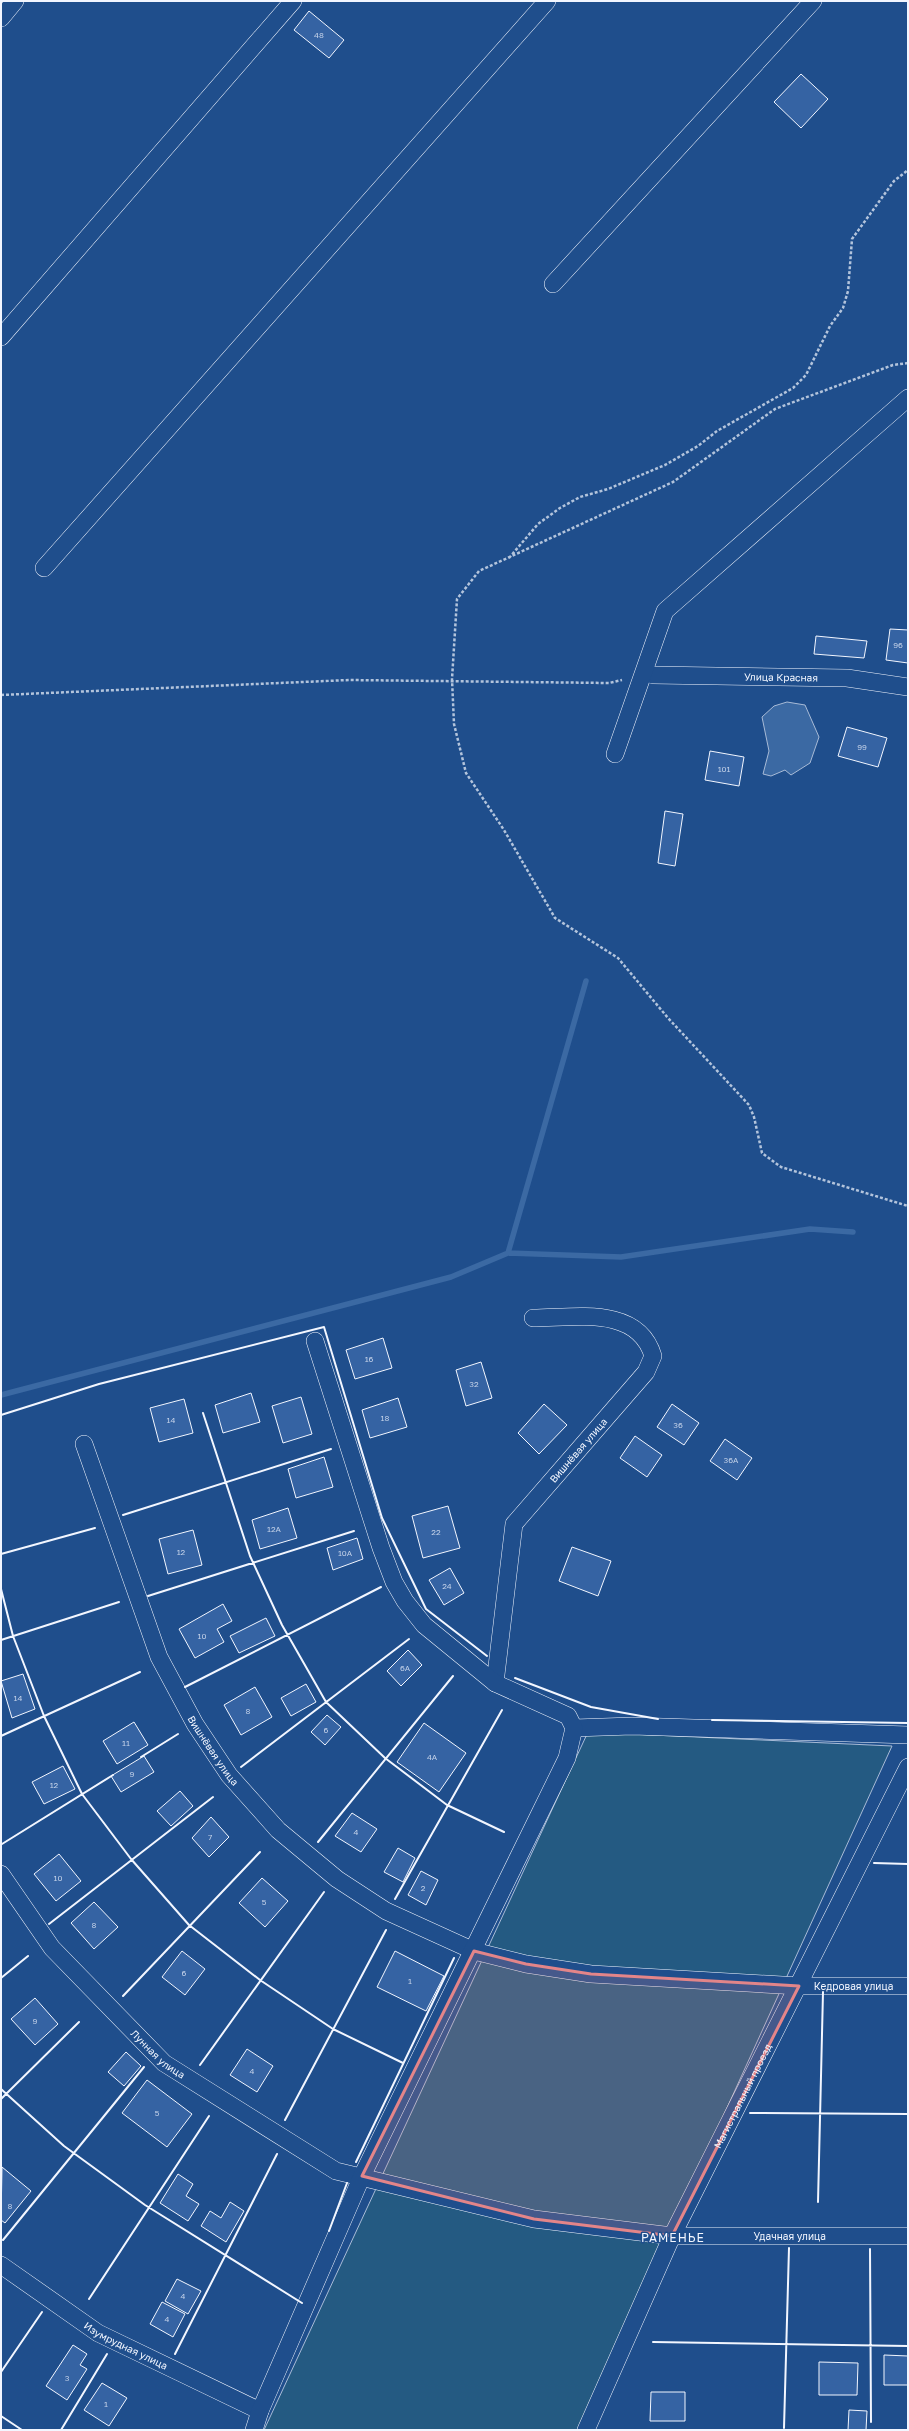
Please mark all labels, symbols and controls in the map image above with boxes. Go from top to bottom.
house number: 48 [314,30,324,40]
house number: 96 [893,640,903,650]
street label: Улица Красная [744,670,818,684]
house number: 99 [857,742,867,752]
house number: 101 [718,764,730,774]
house number: 16 [365,1354,374,1364]
house number: 32 [469,1379,479,1389]
house number: 18 [381,1413,389,1423]
house number: 14 [167,1415,175,1425]
street label: Вишнёвая улица [547,1415,609,1485]
house number: 36 [673,1420,683,1430]
house number: 36А [724,1455,739,1465]
house number: 12А [267,1524,282,1534]
house number: 22 [431,1527,441,1537]
house number: 12 [177,1547,186,1557]
house number: 10А [338,1548,353,1558]
house number: 24 [442,1581,452,1591]
house number: 10 [198,1631,206,1641]
house number: 6А [400,1663,411,1673]
house number: 14 [14,1693,22,1703]
house number: 8 [246,1706,251,1716]
street label: Вишнёвая улица [186,1713,241,1788]
house number: 6 [324,1725,329,1735]
house number: 11 [122,1738,130,1748]
house number: 4А [427,1752,438,1762]
house number: 9 [130,1769,135,1779]
house number: 12 [50,1780,59,1790]
house number: 4 [354,1827,359,1837]
house number: 7 [208,1832,212,1842]
house number: 10 [54,1873,62,1883]
house number: 2 [421,1883,426,1893]
house number: 5 [262,1897,267,1907]
house number: 8 [92,1920,97,1930]
house number: 6 [182,1968,187,1978]
house number: 1 [408,1976,412,1986]
street label: Кедровая улица [814,1980,893,1992]
house number: 9 [33,2016,38,2026]
street label: Лунная улица [129,2027,187,2081]
street label: Магистральный проезд [711,2042,774,2150]
house number: 4 [250,2066,255,2076]
house number: 5 [155,2108,160,2118]
house number: 8 [8,2201,13,2211]
district label: РАМЕНЬЕ [641,2230,705,2245]
street label: Удачная улица [753,2230,826,2242]
house number: 4 [181,2291,186,2301]
house number: 4 [165,2314,170,2324]
street label: Изумрудная улица [82,2319,170,2372]
house number: 3 [65,2373,70,2383]
house number: 1 [104,2399,108,2409]

